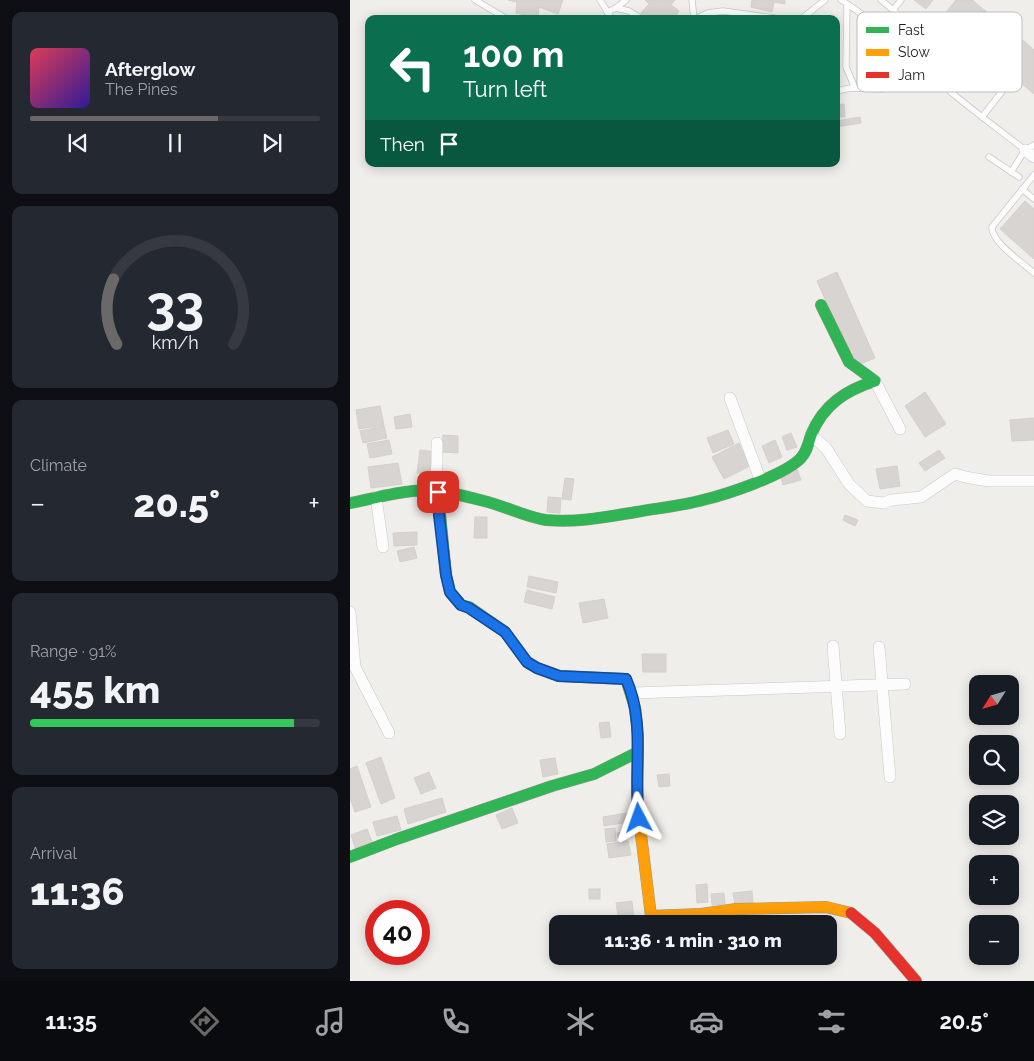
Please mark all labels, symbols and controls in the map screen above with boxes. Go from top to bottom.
legend [857,12,1022,92]
text: Fast [898,22,925,38]
text: 100 m [463,34,564,75]
icon: left [380,35,445,100]
text: Slow [898,44,930,60]
text: Afterglow [105,58,195,80]
text: Jam [898,67,925,83]
text: Turn left [463,76,547,102]
text: The Pines [105,80,177,99]
icon: previous [64,129,92,157]
icon: pause [161,129,189,157]
icon: next [258,129,286,157]
icon: arrive [435,130,463,158]
text: Then [380,133,425,155]
text: 33 [146,274,204,335]
text: km/h [151,332,199,353]
text: Climate [30,456,87,475]
pin [417,471,459,513]
icon: arrive [424,478,452,506]
text: 20.5° [133,481,220,526]
text: − [30,487,45,520]
text: + [308,487,320,520]
text: Range · 91% [30,642,117,661]
text: 455 km [30,667,160,712]
north arrow [969,675,1019,725]
map controls [969,675,1019,965]
button: search [969,735,1019,785]
position arrow [612,791,664,843]
button: layers [969,795,1019,845]
text: Arrival [30,844,77,863]
button: + [969,855,1019,905]
text: 11:36 [30,869,125,914]
speed limit sign: 40 [365,900,430,965]
button: − [969,915,1019,965]
text: 11:36 · 1 min · 310 m [604,929,782,951]
icon: directions [187,1004,222,1039]
icon: music [313,1004,348,1039]
icon: phone [438,1004,473,1039]
icon: climate [563,1004,598,1039]
icon: car [689,1004,724,1039]
icon: filters [814,1004,849,1039]
text: 11:35 [45,1008,97,1034]
text: 20.5° [939,1008,989,1034]

